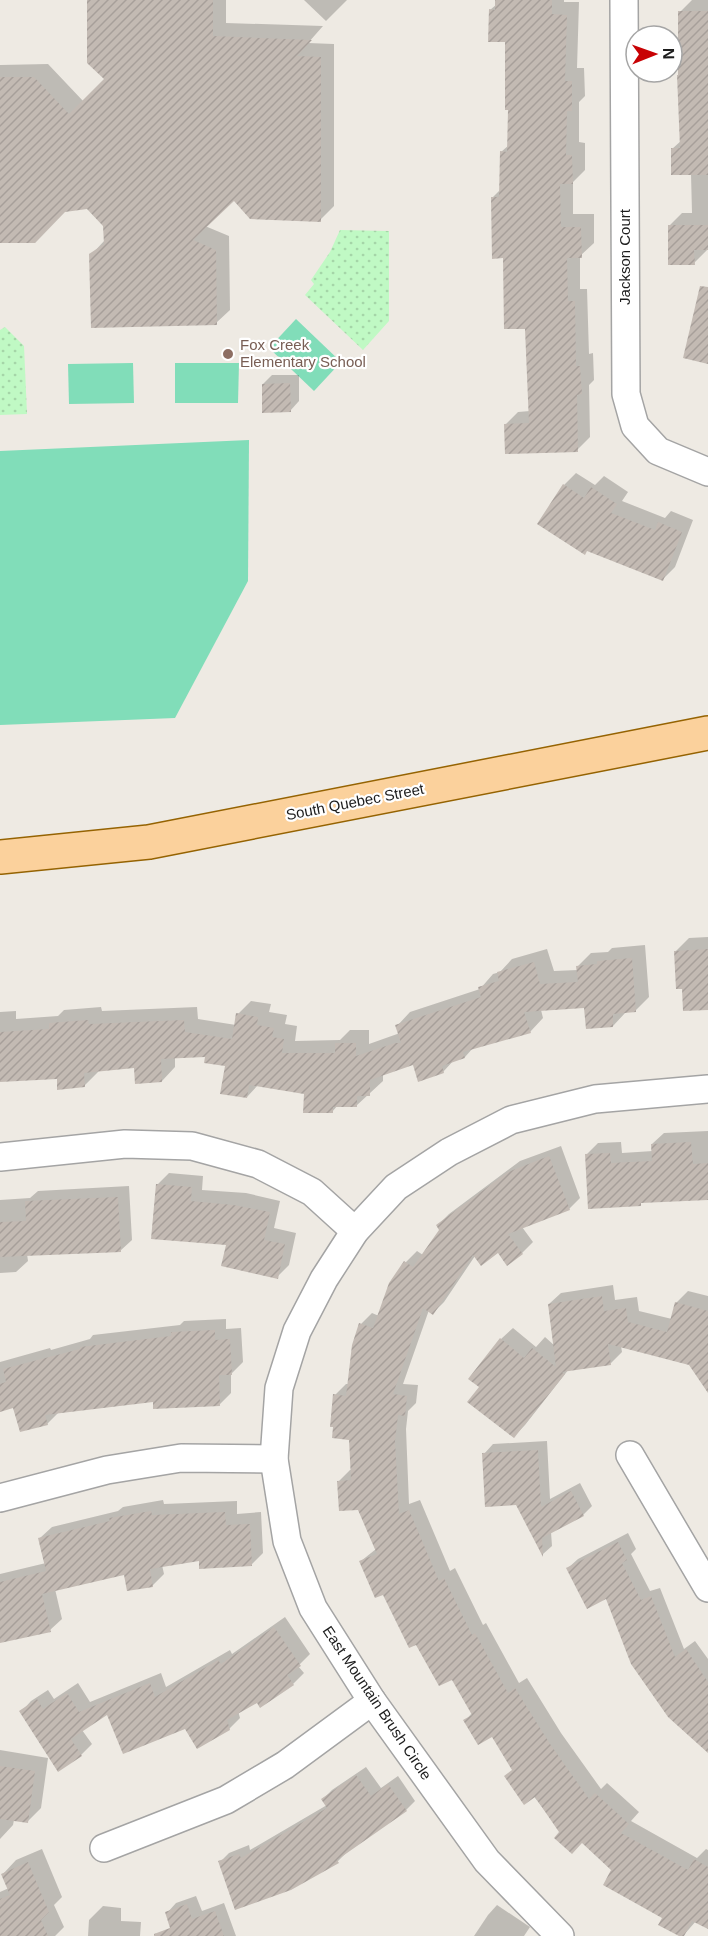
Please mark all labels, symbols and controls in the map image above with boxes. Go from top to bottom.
north arrow [624,24,684,84]
text: N [660,48,677,60]
street label: Jackson Court [616,208,633,305]
place label: Fox Creek Elementary School [240,336,366,370]
marker: Fox Creek Elementary School [221,347,235,361]
street label: South Quebec Street [285,780,426,823]
street label: East Mountain Brush Circle [320,1623,435,1783]

